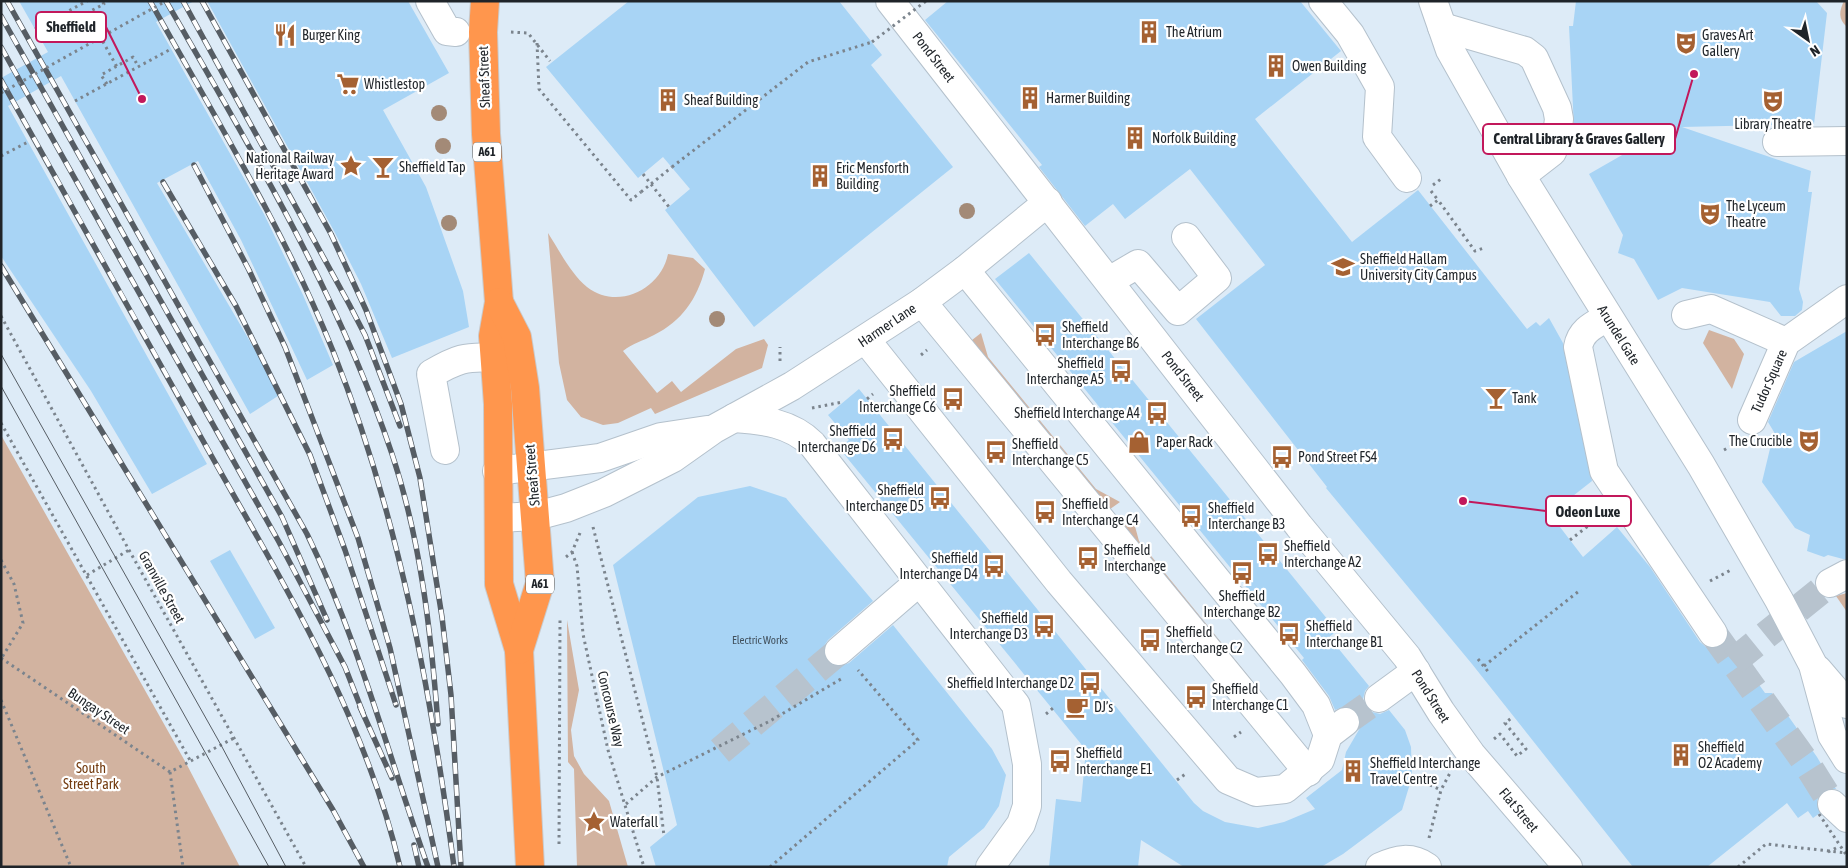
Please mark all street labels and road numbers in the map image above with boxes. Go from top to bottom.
street label: Pond Street [909,29,959,85]
street label: Sheaf Street [475,46,493,108]
road number: A61 [473,142,501,162]
street label: Harmer Lane [855,300,919,350]
street label: Arundel Gate [1594,302,1644,368]
street label: Tudor Square [1748,347,1790,415]
street label: Pond Street [1158,348,1208,404]
street label: Sheaf Street [521,443,543,507]
street label: Granville Street [136,548,188,626]
road number: A61 [526,574,554,594]
street label: Pond Street [1408,667,1454,725]
street label: Concourse Way [594,669,628,749]
street label: Bungay Street [65,685,133,737]
street label: Flat Street [1496,785,1542,835]

